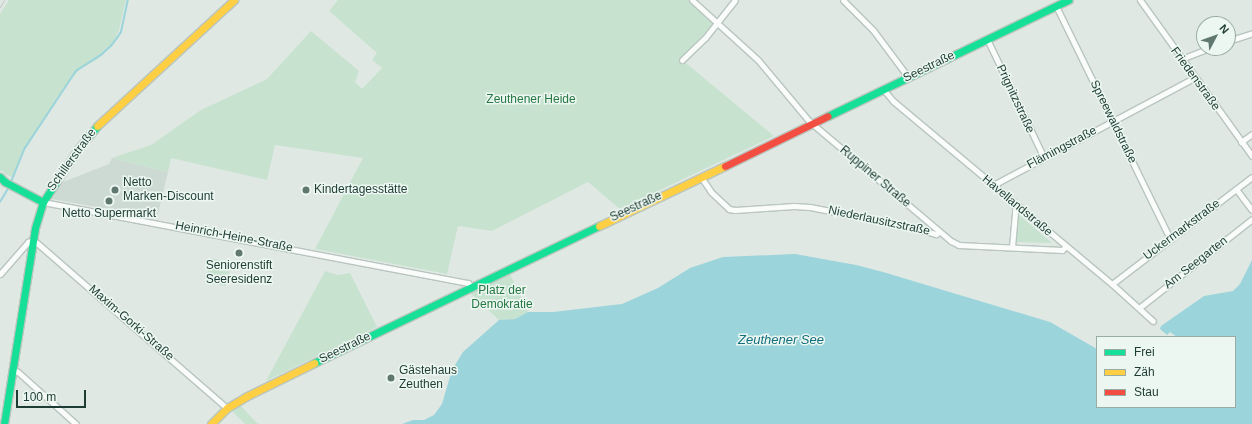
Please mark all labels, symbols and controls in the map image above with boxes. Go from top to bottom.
north arrow [1196,16,1236,56]
text: N [1217,22,1231,36]
street label: Friedenstraße [1167,45,1223,113]
street label: Seestraße [901,48,957,86]
street label: Prignitzstraße [993,62,1037,136]
street label: Spreewaldstraße [1087,78,1139,166]
park label: Zeuthener Heide [486,93,576,107]
street label: Flämingstraße [1025,124,1099,172]
street label: Schillerstraße [45,126,99,194]
street label: Ruppiner Straße [837,143,913,211]
street label: Havellandstraße [979,172,1055,240]
place label: Netto Marken-Discount [123,176,214,204]
place label: Kindertagesstätte [314,183,407,197]
marker: Netto Marken-Discount [110,185,120,195]
marker: Kindertagesstätte [301,185,311,195]
street label: Seestraße [608,189,664,225]
marker: Netto Supermarkt [104,196,114,206]
street label: Uckermarkstraße [1141,197,1223,263]
street label: Niederlausitzstraße [827,203,931,239]
place label: Netto Supermarkt [62,207,156,221]
street label: Heinrich-Heine-Straße [174,219,294,255]
street label: Am Seegarten [1161,234,1231,292]
marker: Seniorenstift Seeresidenz [234,248,244,258]
place label: Seniorenstift Seeresidenz [206,259,272,287]
street label: Maxim-Gorki-Straße [86,282,176,364]
park label: Platz der Demokratie [471,284,533,312]
street label: Seestraße [317,329,373,367]
water label: Zeuthener See [738,332,824,348]
legend [1096,336,1236,408]
text: Frei [1134,345,1155,359]
place label: Gästehaus Zeuthen [399,364,457,392]
text: Zäh [1134,365,1155,379]
marker: Gästehaus Zeuthen [386,373,396,383]
scale bar [18,382,88,408]
text: Stau [1134,385,1159,399]
text: 100 m [23,390,56,404]

